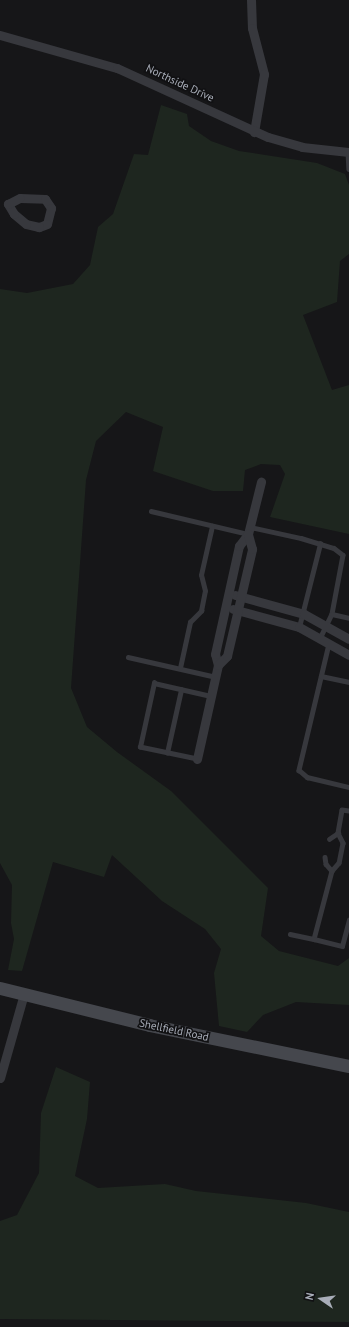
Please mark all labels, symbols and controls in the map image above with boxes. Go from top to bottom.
street label: Northside Drive [144,61,216,105]
street label: Shellfield Road [138,1016,210,1044]
north arrow [301,1279,341,1319]
text: N [302,1291,317,1301]

